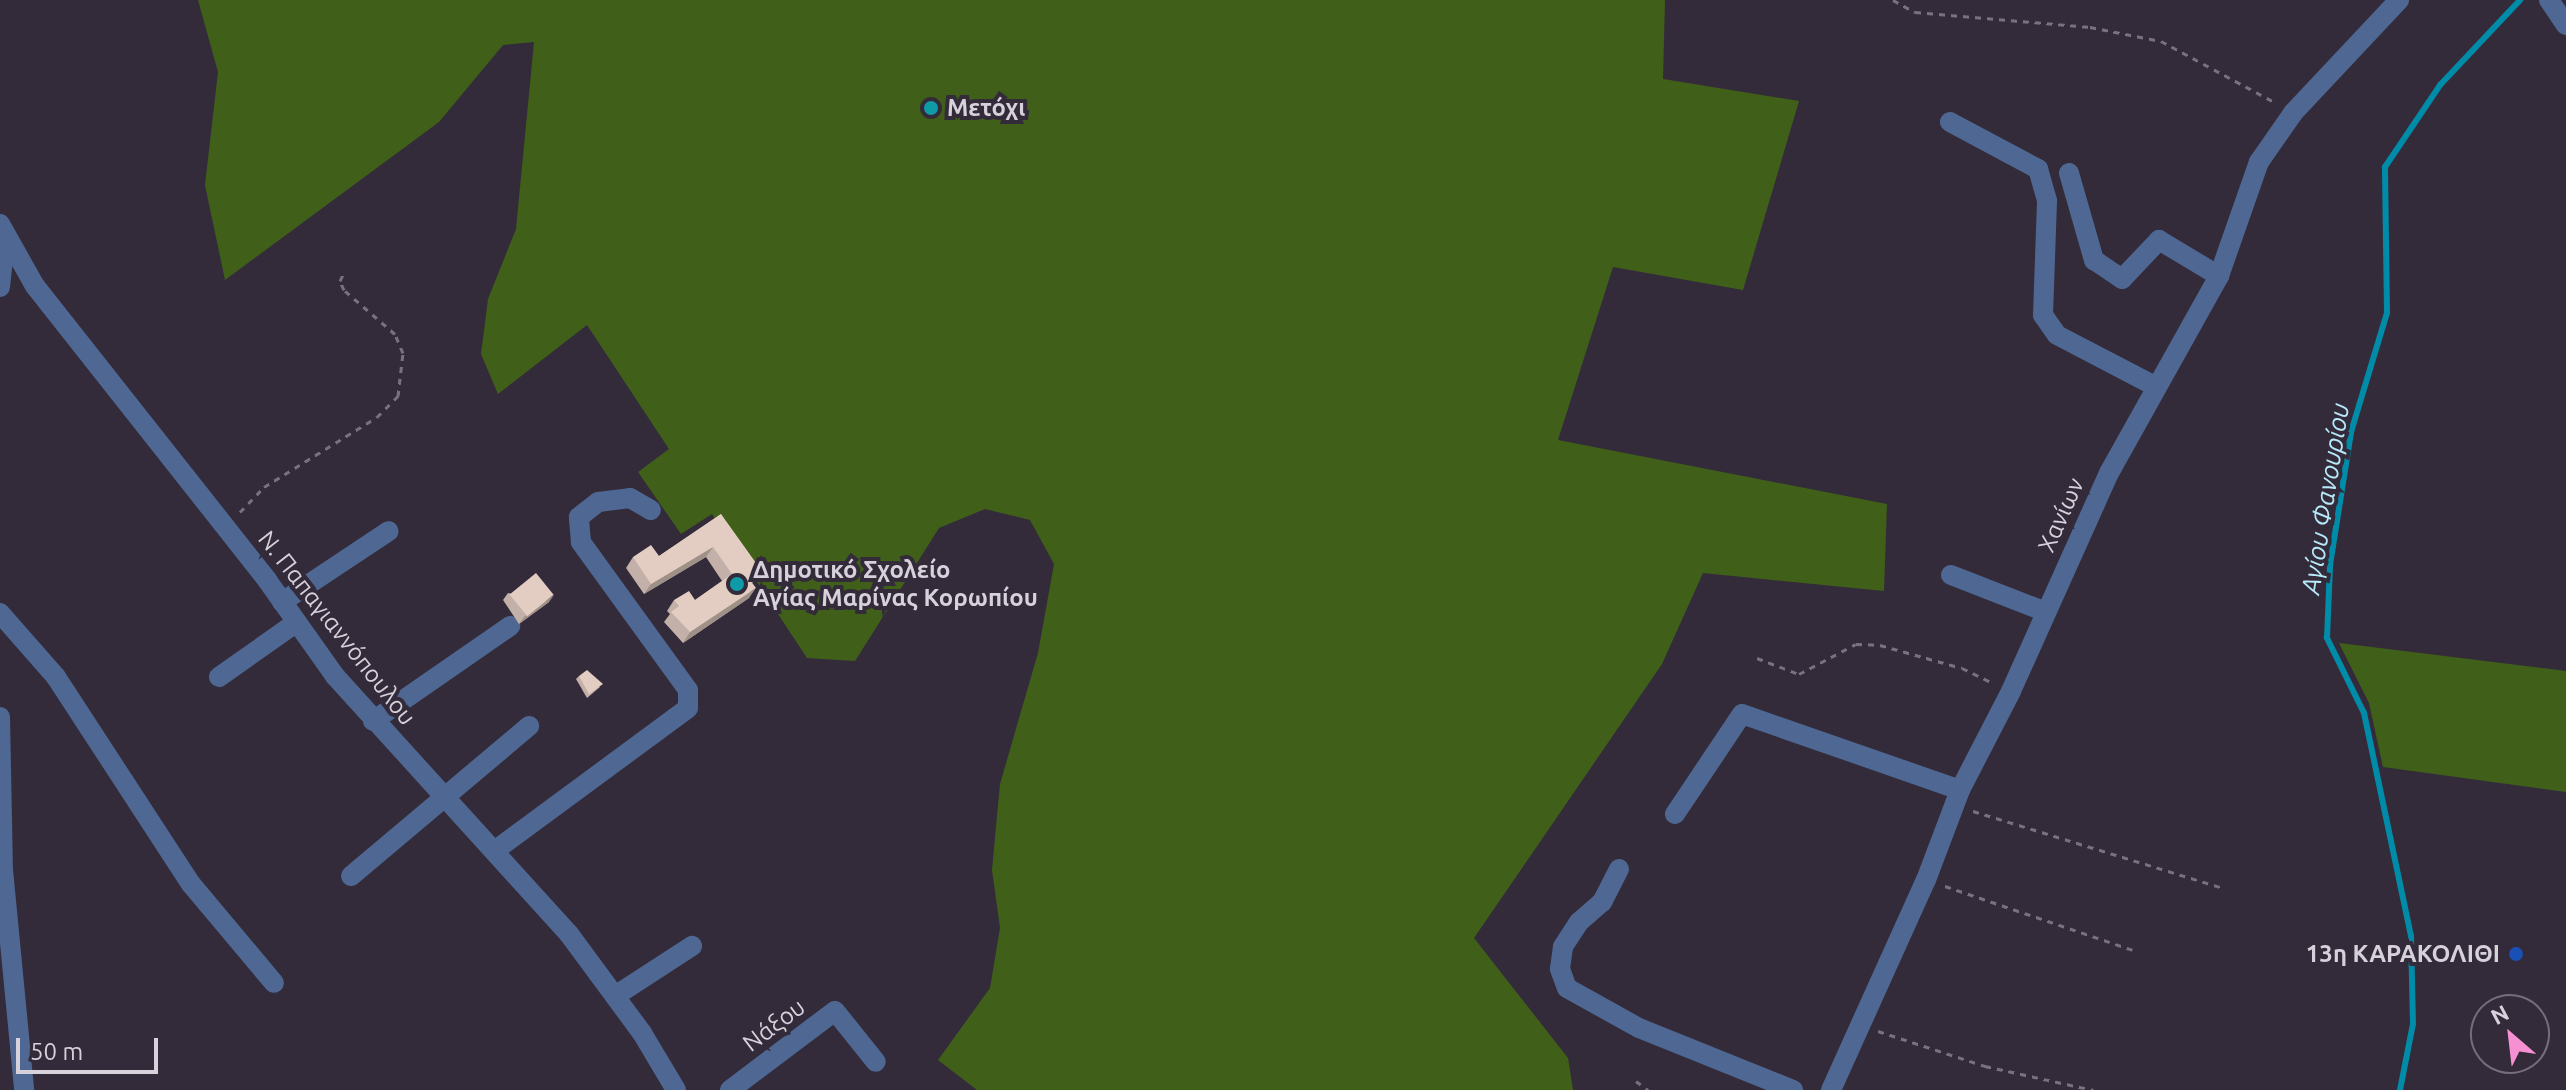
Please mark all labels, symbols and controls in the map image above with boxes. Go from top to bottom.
place label: Μετόχι [947,94,1025,122]
marker: Μετόχι [922,99,940,117]
water label: Αγίου Φανουρίου [2295,401,2355,597]
street label: Χανίων [2032,473,2090,557]
street label: Ν. Παπαγιαννόπουλου [252,525,422,731]
place label: Δημοτικό Σχολείο Αγίας Μαρίνας Κορωπίου [753,556,1038,612]
marker: Δημοτικό Σχολείο Αγίας Μαρίνας Κορωπίου [728,575,746,593]
place label: 13η ΚΑΡΑΚΟΛΙΘΙ [2306,940,2500,968]
marker: 13η ΚΑΡΑΚΟΛΙΘΙ [2507,945,2525,963]
street label: Νάξου [737,992,811,1058]
north arrow [2470,994,2550,1074]
text: N [2486,999,2513,1029]
scale bar [20,1022,162,1072]
text: 50 m [30,1038,83,1065]

